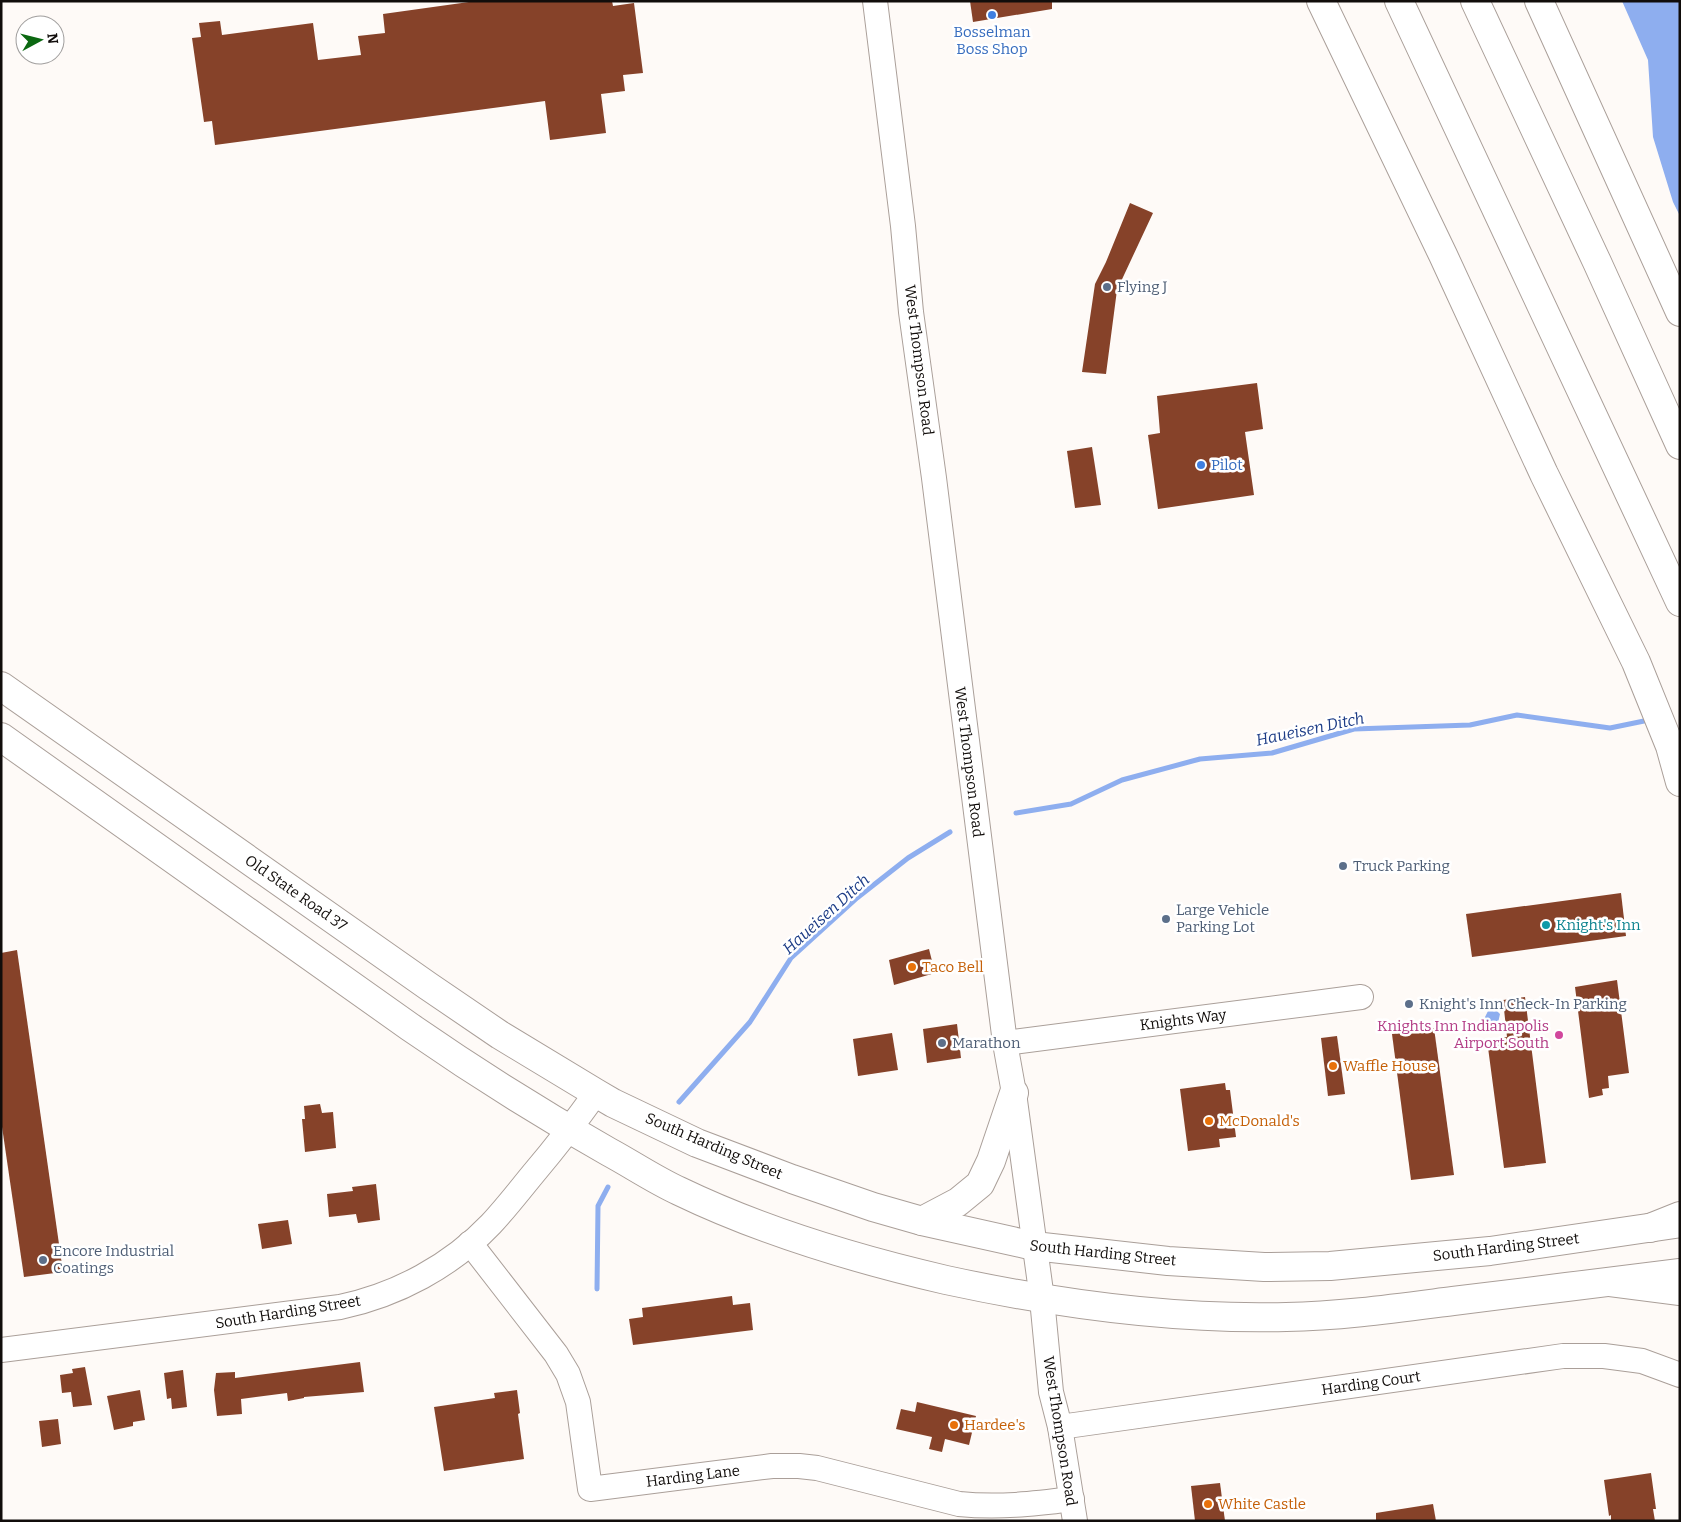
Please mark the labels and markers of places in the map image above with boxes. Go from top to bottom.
marker: Bosselman Boss Shop [986,9,998,21]
place label: Bosselman Boss Shop [954,23,1031,58]
place label: Flying J [1117,278,1168,296]
marker: Flying J [1101,281,1113,293]
place label: Pilot [1211,456,1243,474]
marker: Pilot [1195,459,1207,471]
place label: Truck Parking [1353,857,1450,875]
marker: Truck Parking [1337,860,1349,872]
place label: Large Vehicle Parking Lot [1176,901,1269,936]
marker: Large Vehicle Parking Lot [1160,913,1172,925]
place label: Knight's Inn [1556,916,1641,934]
marker: Knight's Inn [1540,919,1552,931]
place label: Taco Bell [922,958,984,976]
marker: Taco Bell [906,961,918,973]
place label: Knight's Inn Check-In Parking [1419,995,1627,1013]
marker: Knight's Inn Check-In Parking [1403,998,1415,1010]
place label: Knights Inn Indianapolis Airport South [1377,1017,1550,1052]
marker: Knights Inn Indianapolis Airport South [1553,1029,1565,1041]
place label: Marathon [952,1034,1021,1052]
marker: Marathon [936,1037,948,1049]
place label: Waffle House [1343,1057,1436,1075]
marker: Waffle House [1327,1060,1339,1072]
place label: McDonald's [1219,1112,1300,1130]
marker: McDonald's [1203,1115,1215,1127]
place label: Encore Industrial Coatings [53,1242,174,1277]
marker: Encore Industrial Coatings [37,1254,49,1266]
place label: Hardee's [964,1416,1025,1434]
marker: Hardee's [948,1419,960,1431]
place label: White Castle [1218,1495,1306,1513]
marker: White Castle [1202,1498,1214,1510]

